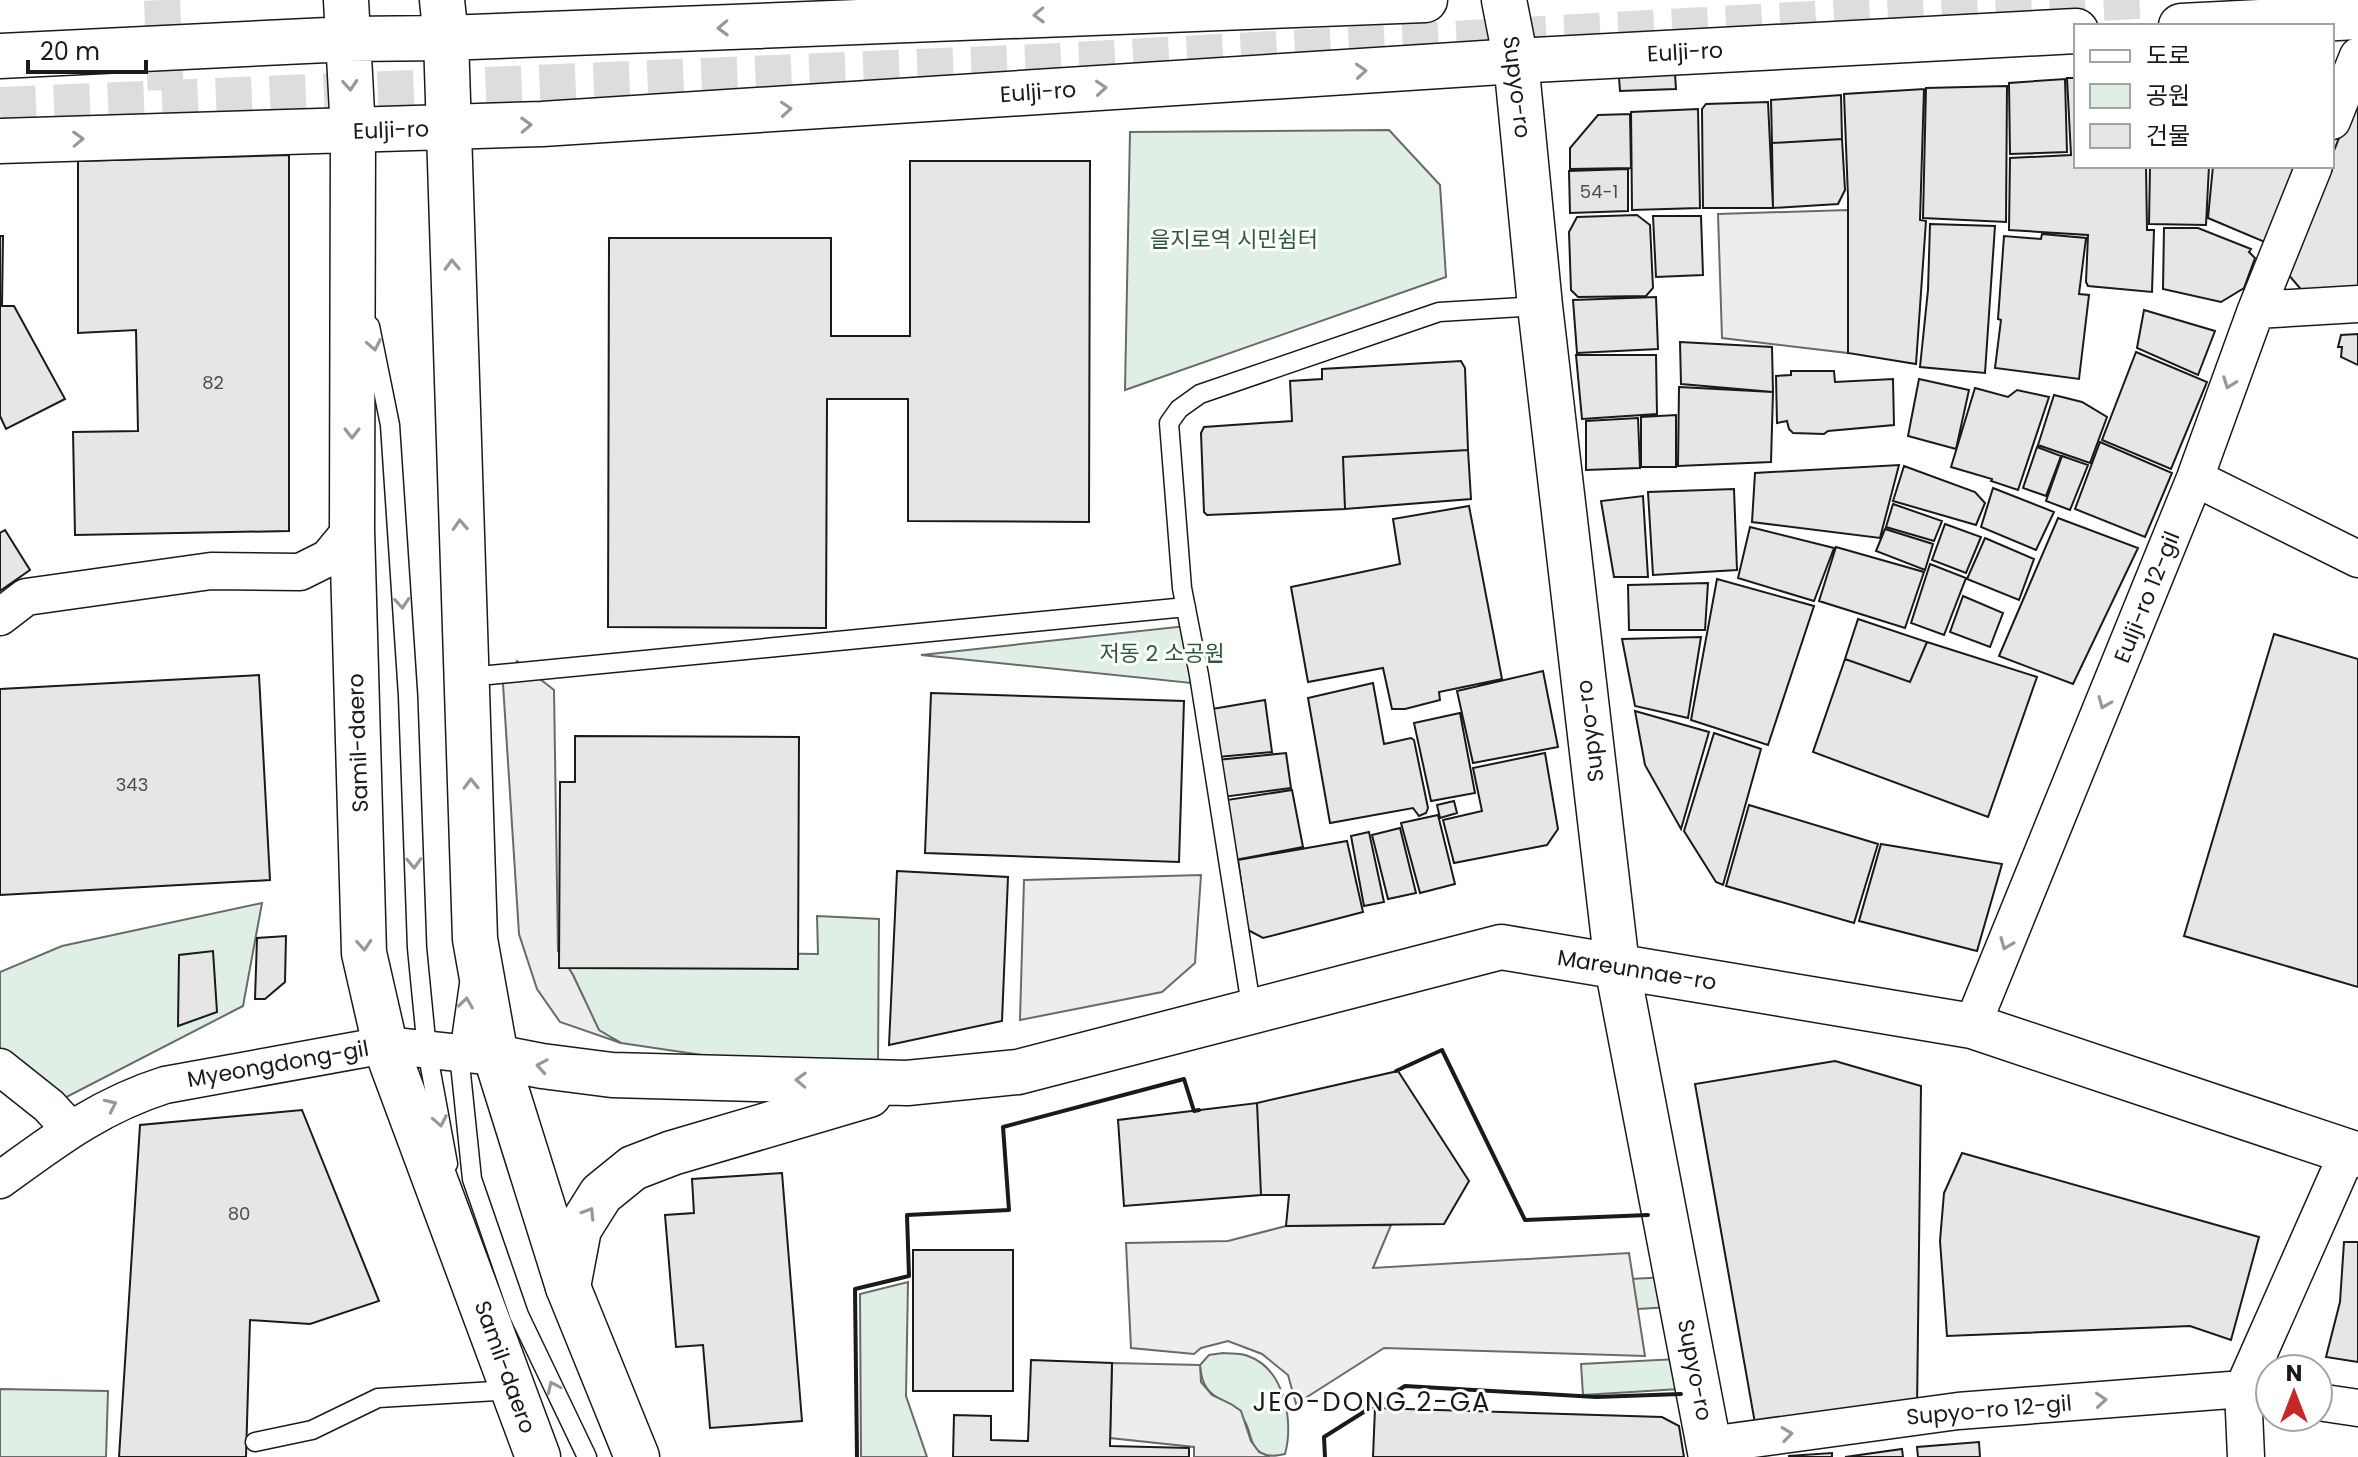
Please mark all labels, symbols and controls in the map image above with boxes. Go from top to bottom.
one-way arrow [1032,7,1045,24]
one-way arrow [716,19,729,36]
scale bar [28,24,146,74]
legend [2074,24,2334,168]
street label: Supyo-ro [1495,34,1539,140]
text: 20 m [40,35,100,68]
street label: Eulji-ro [1646,35,1724,69]
text: 도로 [2146,39,2190,72]
one-way arrow [1355,63,1368,80]
street label: Eulji-ro [999,74,1077,110]
one-way arrow [341,79,358,92]
text: 공원 [2146,79,2190,112]
one-way arrow [1095,80,1108,97]
one-way arrow [780,101,793,118]
street label: Eulji-ro [352,113,430,147]
one-way arrow [520,117,533,134]
text: 건물 [2146,119,2190,152]
one-way arrow [72,130,85,148]
house number: 54-1 [1580,179,1618,204]
park label: 을지로역 시민쉼터 [1150,224,1318,255]
one-way arrow [444,258,461,271]
one-way arrow [365,338,382,352]
house number: 82 [202,370,224,395]
one-way arrow [2223,375,2239,389]
one-way arrow [343,427,361,440]
one-way arrow [452,518,469,531]
street label: Eulji-ro 12-gil [2107,527,2187,667]
one-way arrow [393,597,410,610]
park label: 저동 2 소공원 [1099,638,1225,669]
street label: Samil-daero [340,673,376,813]
street label: Supyo-ro [1568,678,1612,784]
one-way arrow [2097,695,2113,709]
house number: 343 [116,772,148,797]
one-way arrow [463,777,480,790]
one-way arrow [405,857,422,870]
one-way arrow [1999,936,2015,950]
one-way arrow [355,939,372,952]
street label: Mareunnae-ro [1555,942,1719,998]
one-way arrow [457,997,474,1010]
street label: Myeongdong-gil [185,1033,371,1095]
one-way arrow [535,1058,549,1075]
one-way arrow [794,1072,807,1089]
one-way arrow [103,1099,117,1115]
one-way arrow [431,1114,448,1128]
house number: 80 [228,1201,250,1226]
one-way arrow [579,1207,594,1222]
street label: Samil-daero [467,1296,543,1438]
street label: Supyo-ro [1670,1317,1720,1423]
north arrow [2254,1353,2334,1433]
text: N [2286,1358,2302,1389]
one-way arrow [547,1380,563,1395]
district label: JEO-DONG 2-GA [1252,1384,1492,1420]
street label: Supyo-ro 12-gil [1905,1387,2073,1433]
one-way arrow [2095,1392,2108,1409]
one-way arrow [1780,1426,1794,1443]

